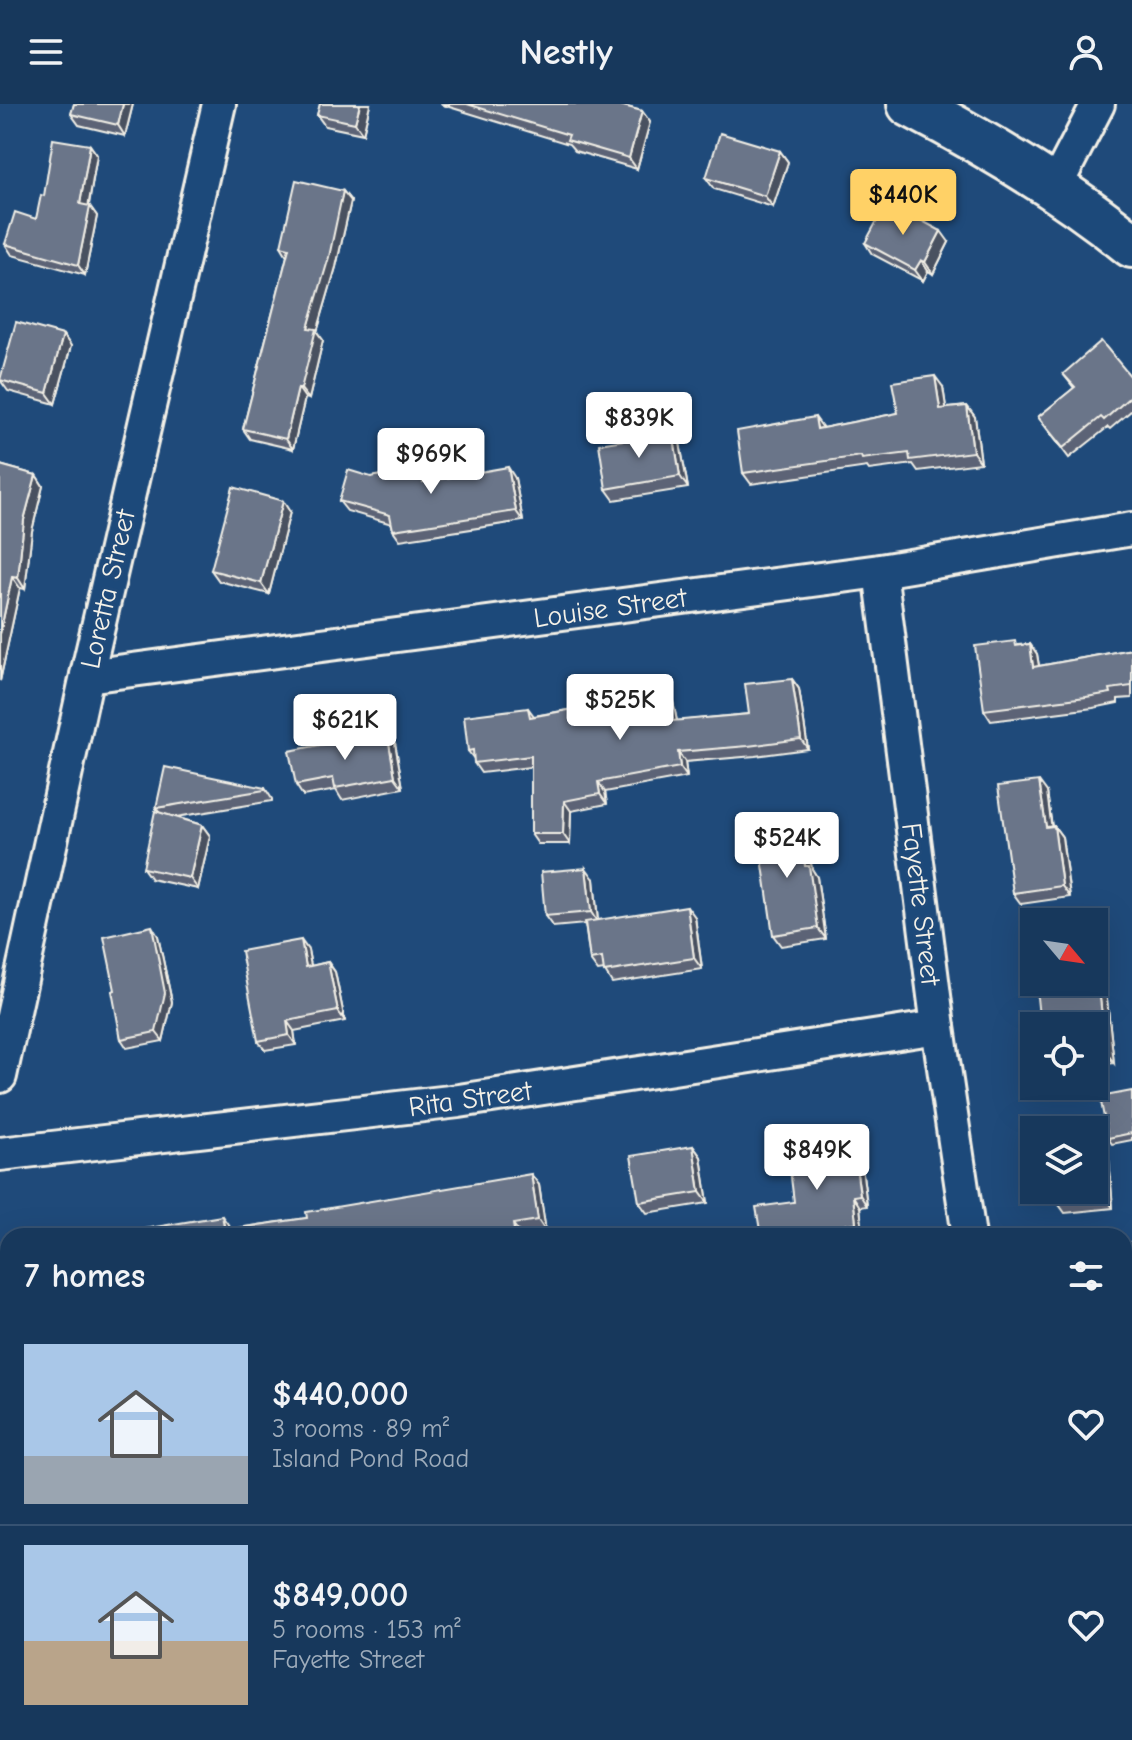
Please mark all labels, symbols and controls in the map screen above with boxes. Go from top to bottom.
icon: menu [24,30,68,74]
icon: person [1064,30,1108,74]
text: Nestly [519,32,613,73]
pin: $440K [847,169,959,237]
text: $440K [868,180,938,210]
pin: $839K [583,392,695,460]
text: $839K [604,403,674,433]
pin: $969K [375,428,487,496]
text: $969K [395,439,467,469]
street label: Loretta Street [74,506,142,672]
street label: Louise Street [532,581,690,635]
pin: $525K [564,674,676,742]
text: $525K [585,685,655,715]
pin: $621K [289,694,401,762]
text: $621K [311,705,379,735]
pin: $524K [731,812,843,880]
street label: Fayette Street [895,821,947,988]
text: $524K [753,823,821,853]
north arrow [1020,908,1108,996]
map controls [1020,908,1108,1204]
button: locate [1020,1012,1108,1100]
street label: Rita Street [406,1074,535,1123]
button: layers [1020,1116,1108,1204]
pin: $849K [761,1124,873,1192]
text: $849K [782,1135,852,1165]
icon: filters [1064,1254,1108,1298]
text: 7 homes [24,1256,145,1296]
text: $440,000 [272,1374,409,1414]
icon: home [88,1376,184,1472]
icon: heart [1064,1402,1108,1446]
text: 3 rooms · 89 m² [272,1414,449,1444]
text: Island Pond Road [272,1444,469,1474]
text: $849,000 [272,1575,408,1615]
icon: home [88,1577,184,1673]
icon: heart [1064,1603,1108,1647]
text: 5 rooms · 153 m² [272,1615,461,1645]
text: Fayette Street [272,1645,424,1675]

